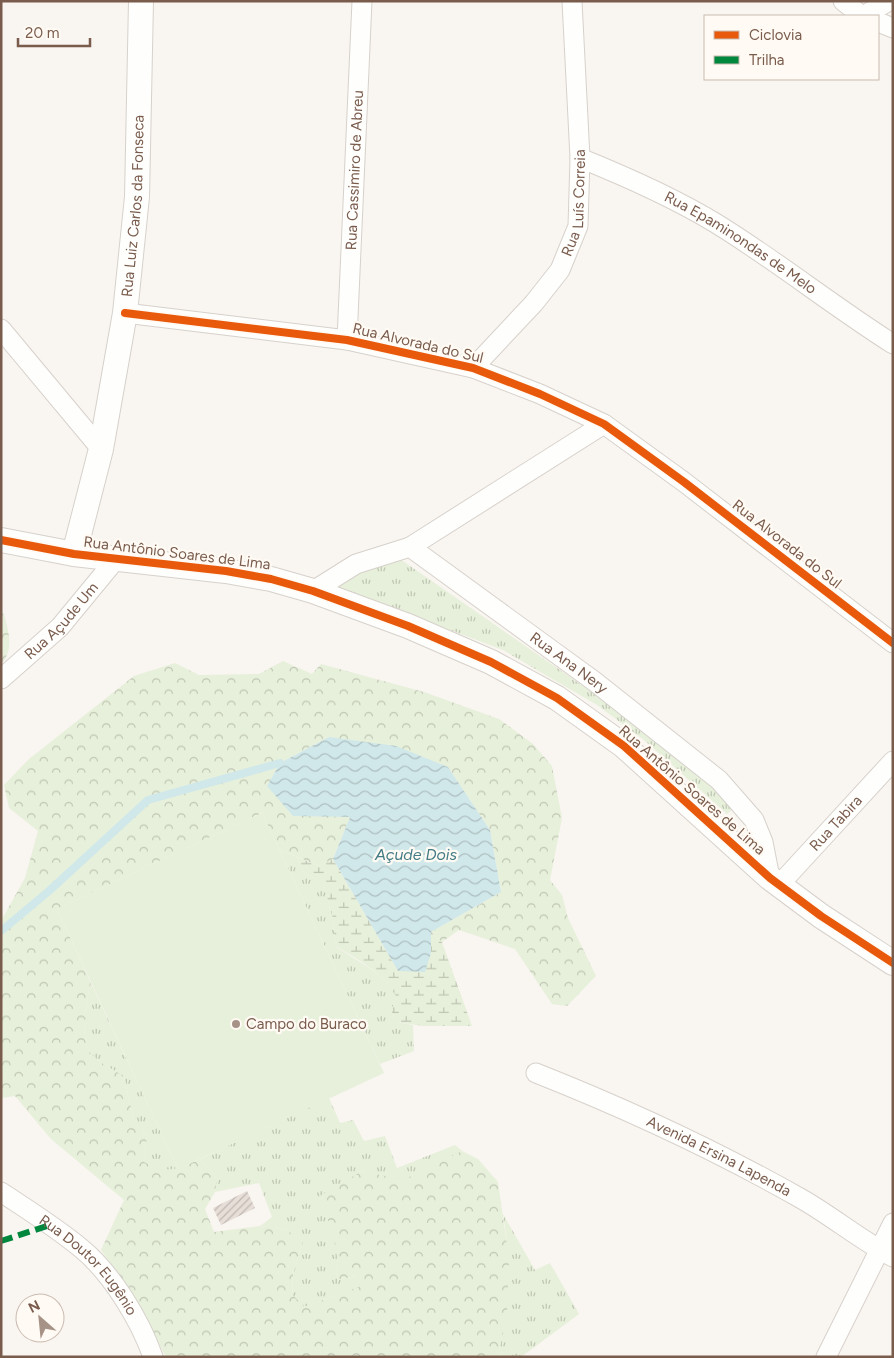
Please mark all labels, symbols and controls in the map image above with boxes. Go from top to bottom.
scale bar [18,15,90,47]
legend [704,15,879,80]
text: 20 m [25,24,59,42]
text: Ciclovia [749,26,802,44]
text: Trilha [749,51,784,69]
street label: Rua Cassimiro de Abreu [342,90,367,251]
street label: Rua Luiz Carlos da Fonseca [118,115,148,298]
street label: Rua Luís Correia [558,149,589,259]
street label: Rua Epaminondas de Melo [661,188,820,298]
street label: Rua Alvorada do Sul [351,319,485,367]
street label: Rua Alvorada do Sul [729,496,845,592]
street label: Rua Antônio Soares de Lima [83,533,271,573]
street label: Rua Açude Um [21,579,102,663]
street label: Rua Ana Nery [527,628,611,697]
street label: Rua Antônio Soares de Lima [615,721,769,859]
street label: Rua Tabira [806,792,866,855]
water label: Açude Dois [374,845,458,864]
place label: Campo do Buraco [246,1015,367,1033]
marker: Campo do Buraco [230,1018,242,1030]
street label: Avenida Ersina Lapenda [644,1112,794,1200]
street label: Rua Doutor Eugênio [36,1211,141,1319]
north arrow [15,1293,65,1343]
text: N [26,1297,43,1317]

